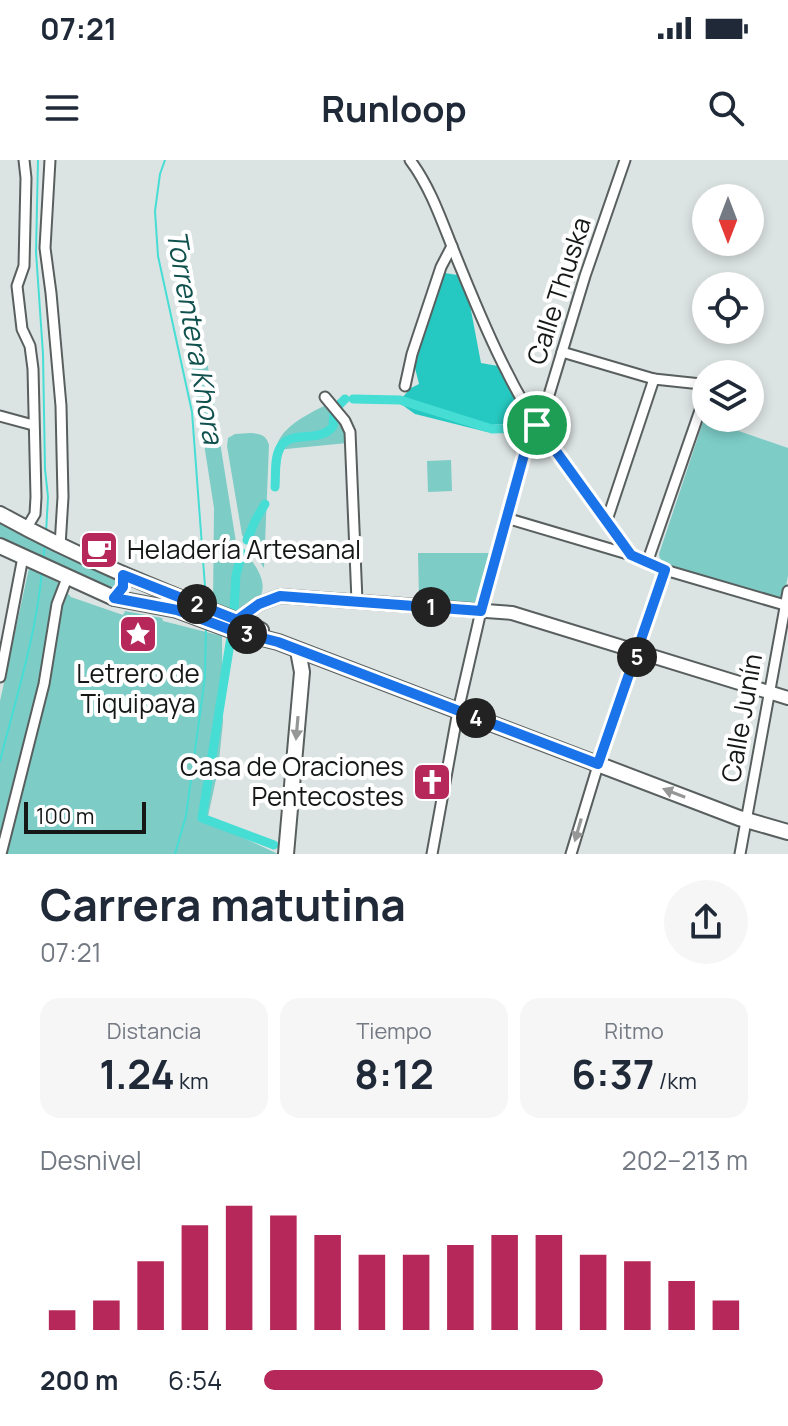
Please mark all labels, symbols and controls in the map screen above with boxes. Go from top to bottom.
text: 07:21 [40,8,117,49]
text: Runloop [321,84,467,133]
icon: menu [40,86,84,130]
icon: search [704,86,748,130]
north arrow [692,184,764,256]
map controls [692,184,764,432]
street label: Calle Thuska [517,212,599,369]
water label: Torrentera Khora [159,227,234,448]
button: locate [692,272,764,344]
button: layers [692,360,764,432]
pin [503,391,571,459]
icon: arrive [515,403,559,447]
cafe icon: Heladería Artesanal [78,529,120,571]
place label: Heladería Artesanal [127,531,361,567]
pin: 2 [177,584,217,624]
pin: 1 [411,587,451,627]
text: 2 [190,589,204,619]
text: 1 [426,592,436,622]
place icon: Letrero de Tiquipaya [117,613,159,655]
pin: 3 [227,614,267,654]
text: 3 [241,619,253,649]
pin: 5 [617,637,657,677]
text: 5 [631,642,643,672]
street label: Calle Junín [712,651,770,785]
place label: Letrero de Tiquipaya [76,655,200,721]
pin: 4 [456,698,496,738]
text: 4 [469,703,483,733]
one-way arrow [291,716,304,741]
place label: Casa de Oraciones Pentecostes [180,748,404,814]
church icon: Casa de Oraciones Pentecostes [411,761,453,803]
one-way arrow [662,786,686,799]
scale bar [24,798,146,834]
text: 100 m [36,801,94,831]
one-way arrow [571,819,584,843]
text: Carrera matutina [40,874,406,934]
button: share [664,880,748,964]
text: 07:21 [40,934,102,970]
text: Distancia [107,1016,201,1046]
text: Tiempo [356,1016,432,1046]
text: Ritmo [604,1016,664,1046]
text: 1.24 [99,1046,175,1101]
text: 8:12 [354,1046,434,1101]
text: 6:37 [571,1046,654,1101]
text: km [175,1066,209,1096]
text: /km [654,1066,697,1096]
text: Desnivel [40,1142,142,1178]
text: 202–213 m [622,1142,748,1178]
text: 200 m [40,1362,118,1398]
text: 6:54 [168,1362,222,1398]

